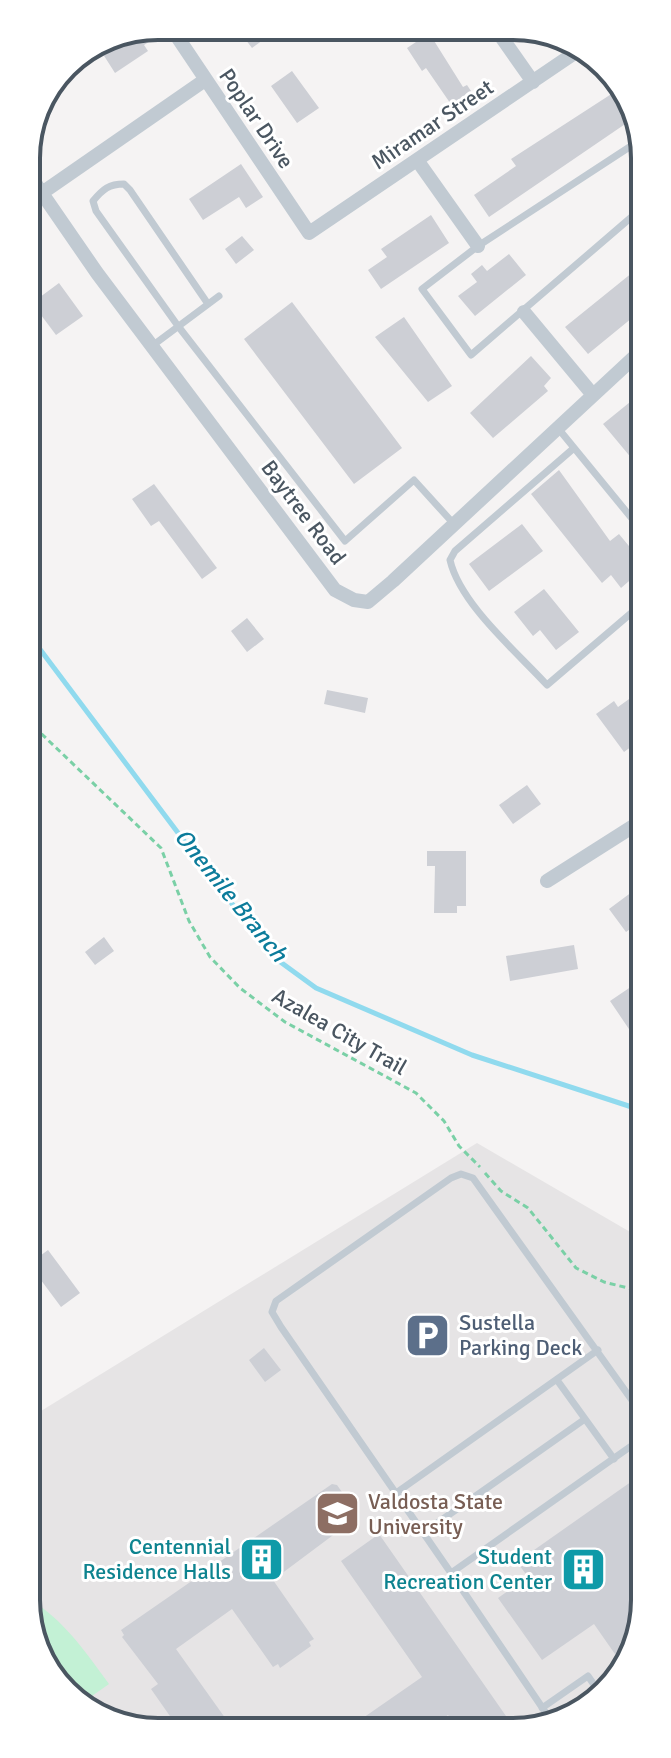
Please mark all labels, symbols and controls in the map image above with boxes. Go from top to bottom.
street label: Poplar Drive [213,63,300,173]
street label: Miramar Street [366,73,499,175]
street label: Baytree Road [255,455,352,570]
water label: Onemile Branch [168,822,295,969]
street label: Azalea City Trail [268,982,412,1081]
place label: Sustella Parking Deck [459,1309,582,1361]
parking icon: Sustella Parking Deck [404,1311,452,1359]
place label: Valdosta State University [368,1488,503,1540]
school or university icon: Valdosta State University [313,1490,361,1538]
place label: Centennial Residence Halls [82,1533,231,1585]
building icon: Centennial Residence Halls [238,1535,286,1583]
place label: Student Recreation Center [383,1543,552,1595]
building icon: Student Recreation Center [559,1545,607,1593]

